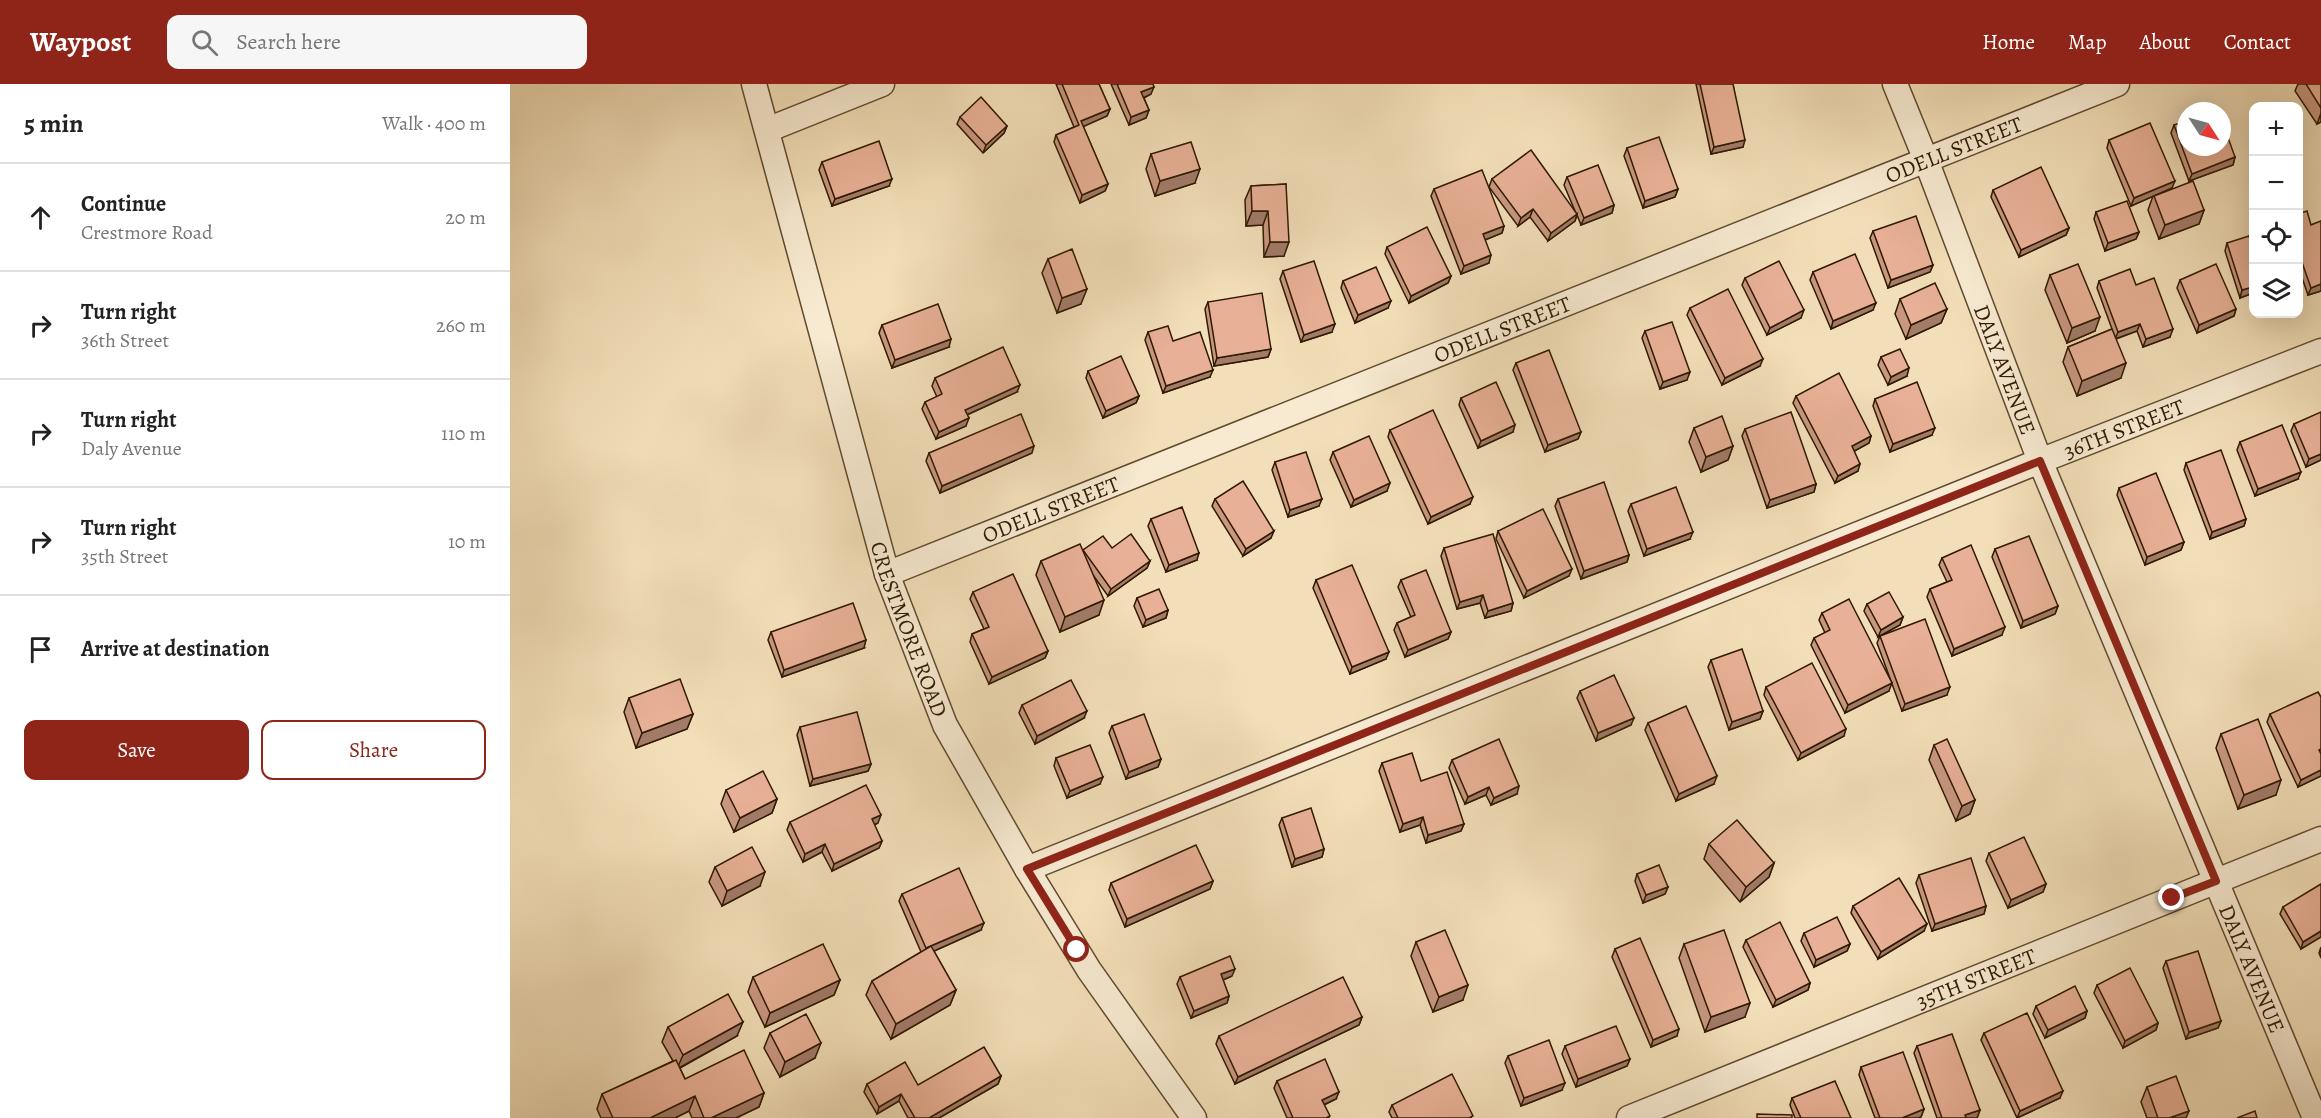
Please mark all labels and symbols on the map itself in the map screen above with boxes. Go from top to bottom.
north arrow [2177,102,2231,156]
street label: ODELL STREET [1881,109,2027,191]
street label: ODELL STREET [1429,289,1575,371]
street label: DALY AVENUE [1966,300,2043,439]
street label: 36TH STREET [2059,392,2189,466]
street label: ODELL STREET [978,469,1124,551]
street label: CRESTMORE ROAD [863,538,954,721]
route end [2158,884,2184,910]
street label: DALY AVENUE [2211,900,2292,1038]
route start [1063,936,1089,962]
street label: 35TH STREET [1912,941,2041,1017]

